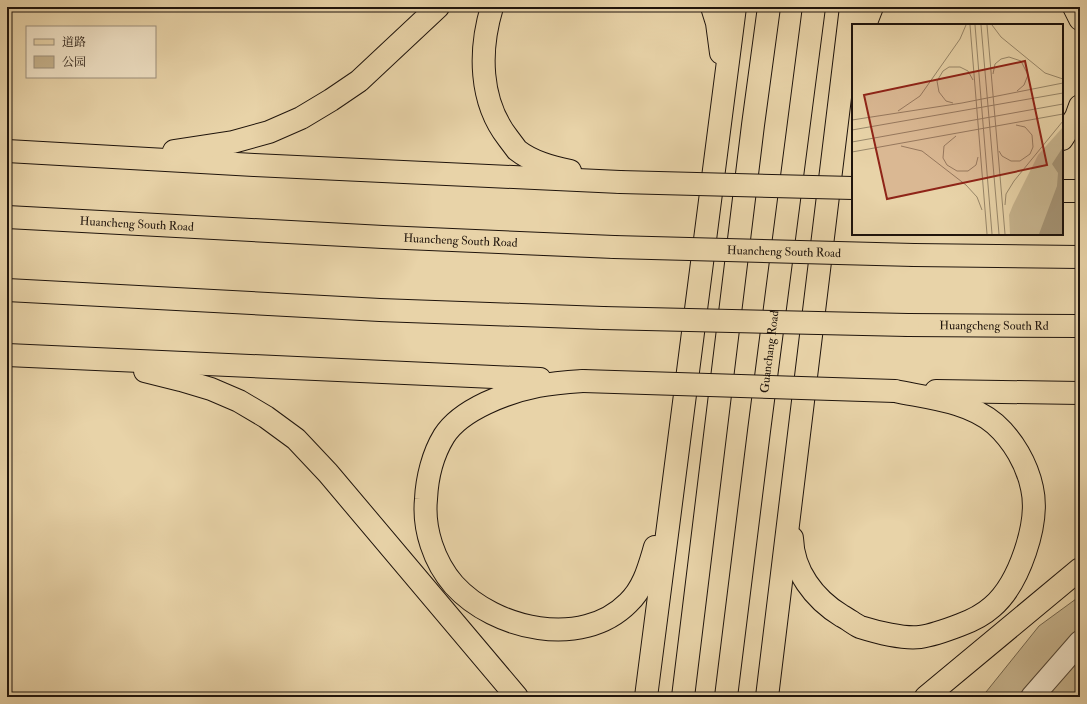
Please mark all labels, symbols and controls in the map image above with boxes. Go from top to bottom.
inset map [852,24,1063,235]
legend [26,26,156,78]
text: 道路 [62,35,86,50]
text: 公园 [62,55,86,70]
street label: Huancheng South Road [79,214,194,235]
street label: Huancheng South Road [403,231,518,251]
street label: Huancheng South Road [727,243,841,261]
street label: Guanchang Road [757,309,783,394]
street label: Huangcheng South Rd [939,318,1049,334]

